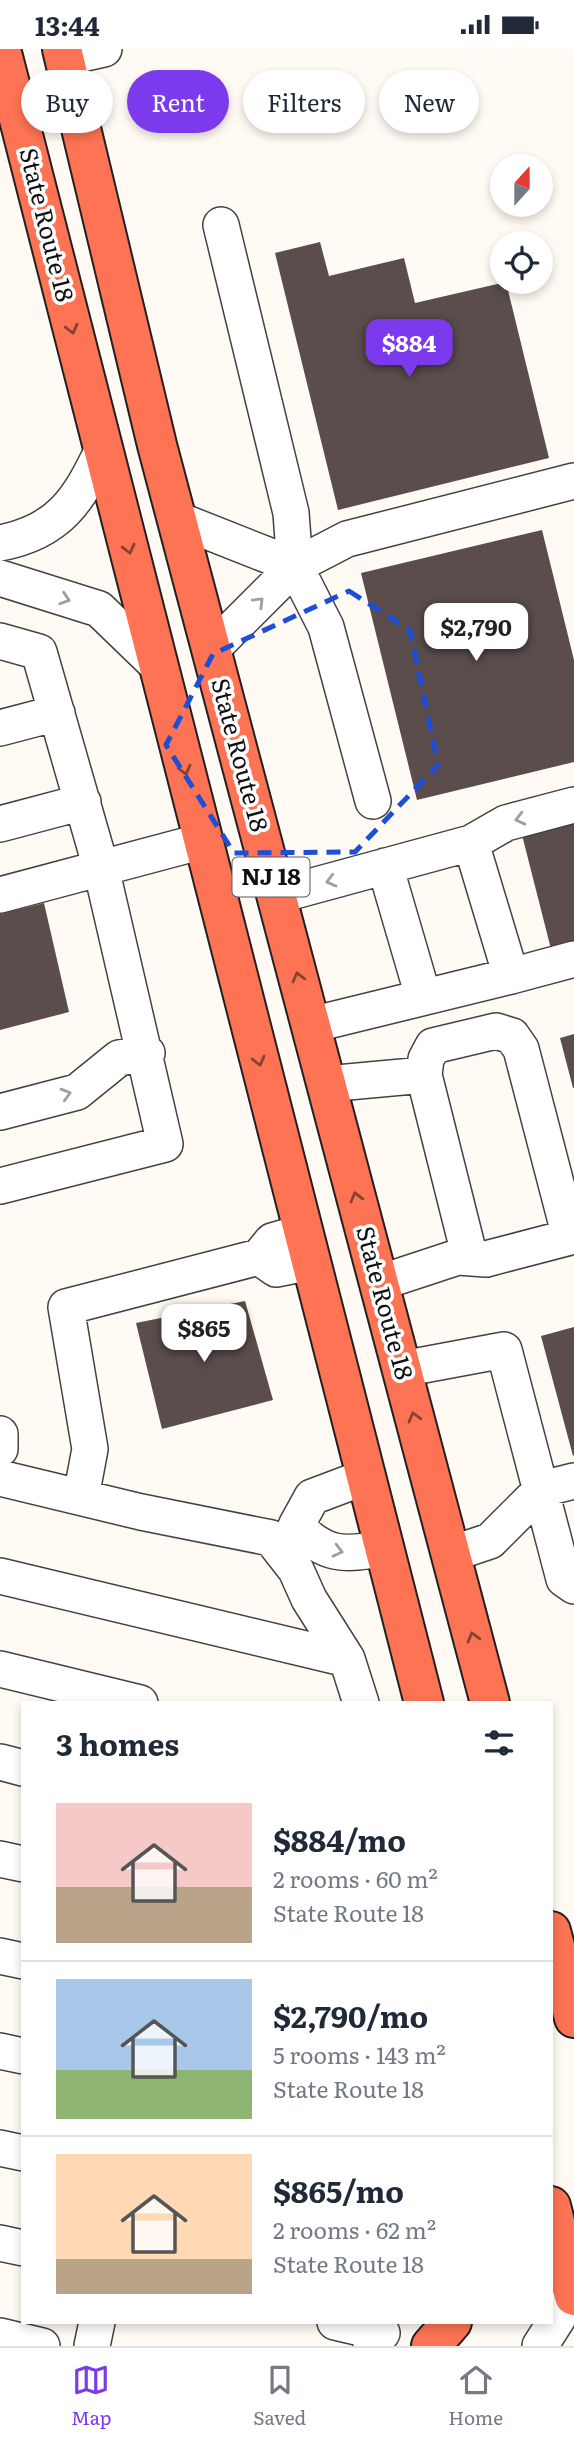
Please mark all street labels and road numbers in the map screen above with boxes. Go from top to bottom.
street label: State Route 18 [12,144,84,305]
street label: State Route 18 [204,674,279,835]
road number: NJ 18 [232,857,310,897]
street label: State Route 18 [349,1222,424,1383]

